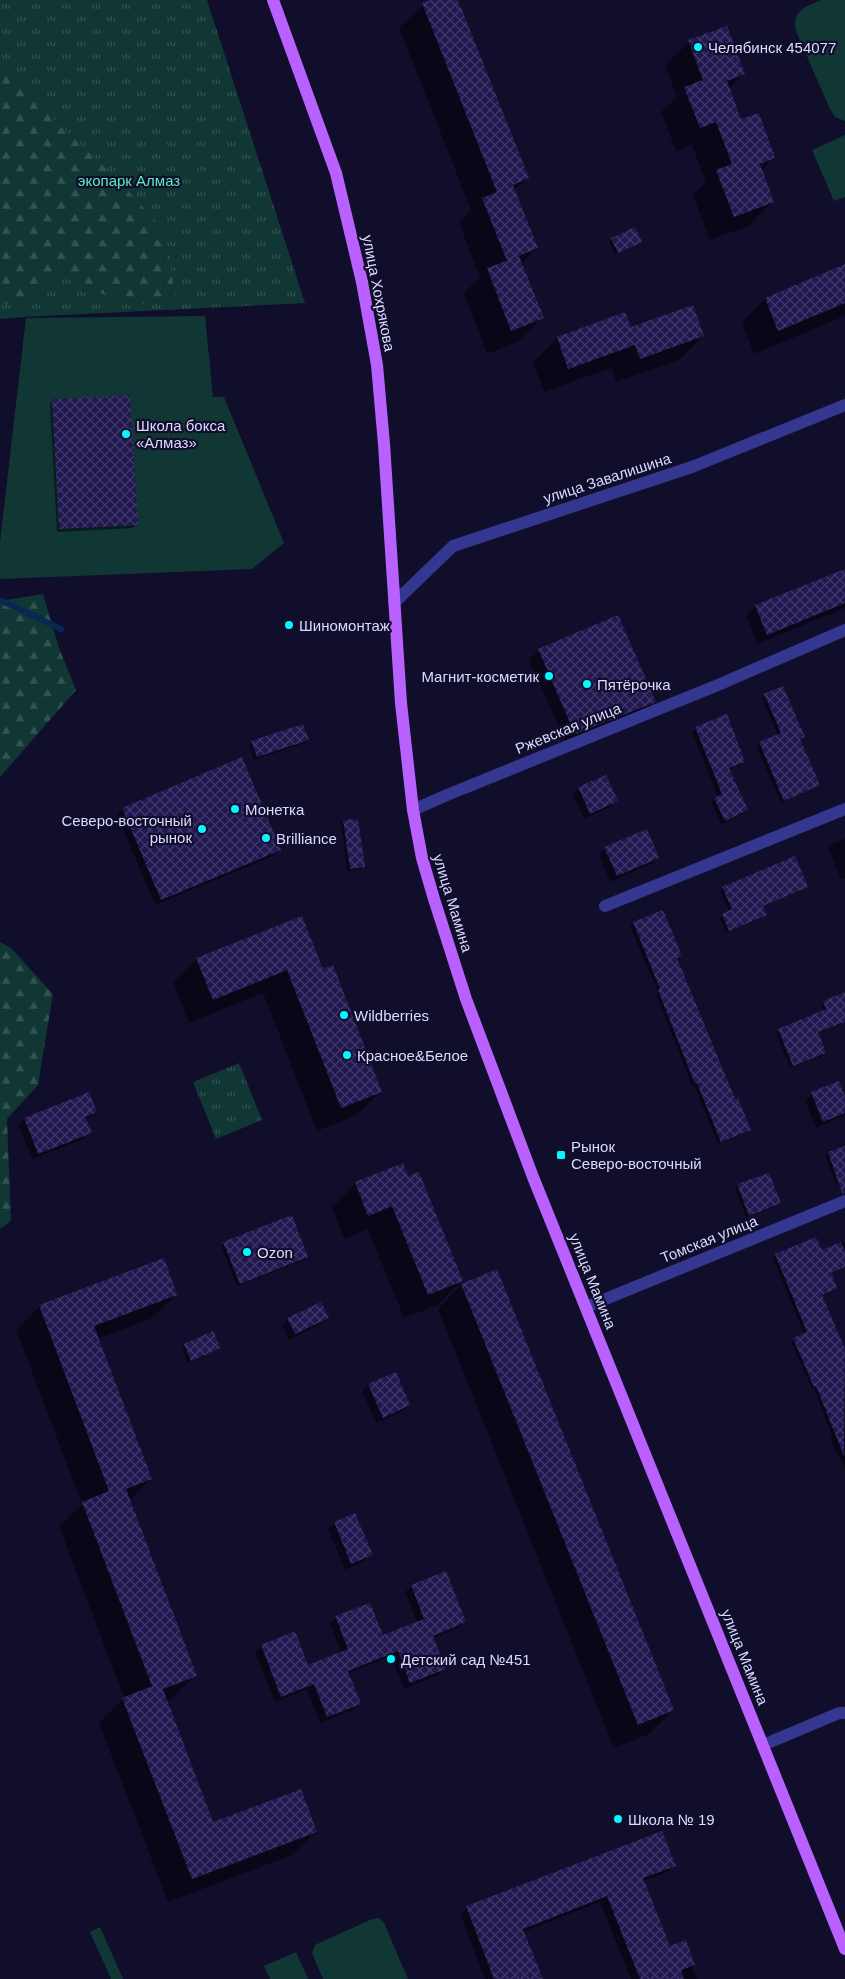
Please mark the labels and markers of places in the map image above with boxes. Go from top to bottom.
place label: Челябинск 454077 [708,39,836,56]
marker: Челябинск 454077 [692,41,704,53]
place label: Школа бокса «Алмаз» [136,417,226,451]
marker: Школа бокса «Алмаз» [120,428,132,440]
place label: Шиномонтаж [299,617,390,634]
marker: Шиномонтаж [283,619,295,631]
place label: Магнит-косметик [421,668,539,685]
marker: Магнит-косметик [543,670,555,682]
place label: Пятёрочка [597,676,671,693]
marker: Пятёрочка [581,678,593,690]
place label: Монетка [245,801,305,818]
marker: Монетка [229,803,241,815]
place label: Северо-восточный рынок [61,812,192,846]
marker: Северо-восточный рынок [196,823,208,835]
place label: Brilliance [276,830,337,847]
marker: Brilliance [260,832,272,844]
place label: Wildberries [354,1007,429,1024]
marker: Wildberries [338,1009,350,1021]
place label: Красное&Белое [357,1047,468,1064]
marker: Красное&Белое [341,1049,353,1061]
place label: Рынок Северо-восточный [571,1138,702,1172]
marker: Рынок Северо-восточный [555,1149,567,1161]
place label: Ozon [257,1244,293,1261]
marker: Ozon [241,1246,253,1258]
place label: Детский сад №451 [401,1651,531,1668]
marker: Детский сад №451 [385,1653,397,1665]
place label: Школа № 19 [628,1811,715,1828]
marker: Школа № 19 [612,1813,624,1825]

